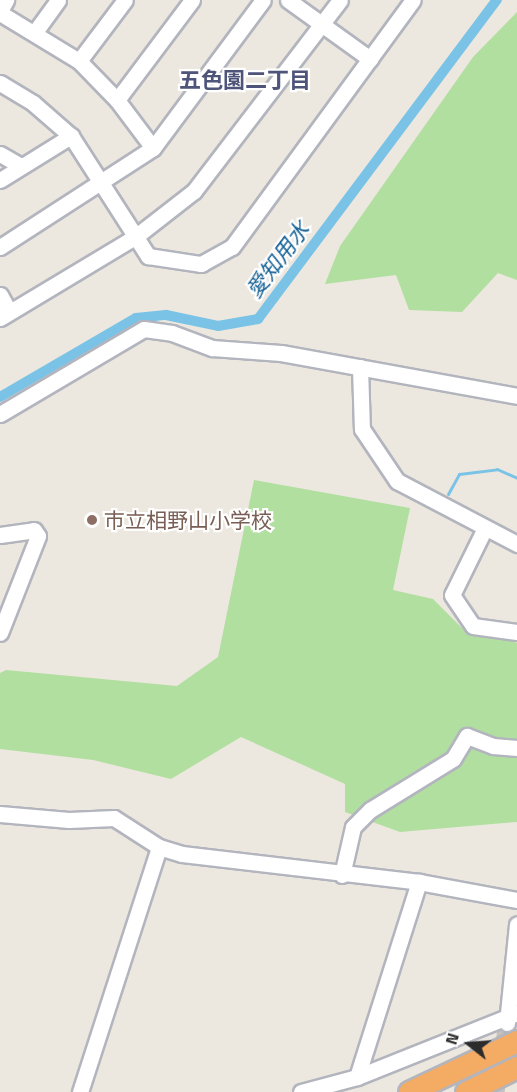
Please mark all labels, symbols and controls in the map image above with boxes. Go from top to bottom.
district label: 五色園二丁目 [179,68,311,94]
water label: 愛知用水 [241,217,315,303]
place label: 市立相野山小学校 [104,507,272,533]
marker: 市立相野山小学校 [85,513,99,527]
north arrow [439,1014,499,1074]
text: N [439,1030,465,1048]

